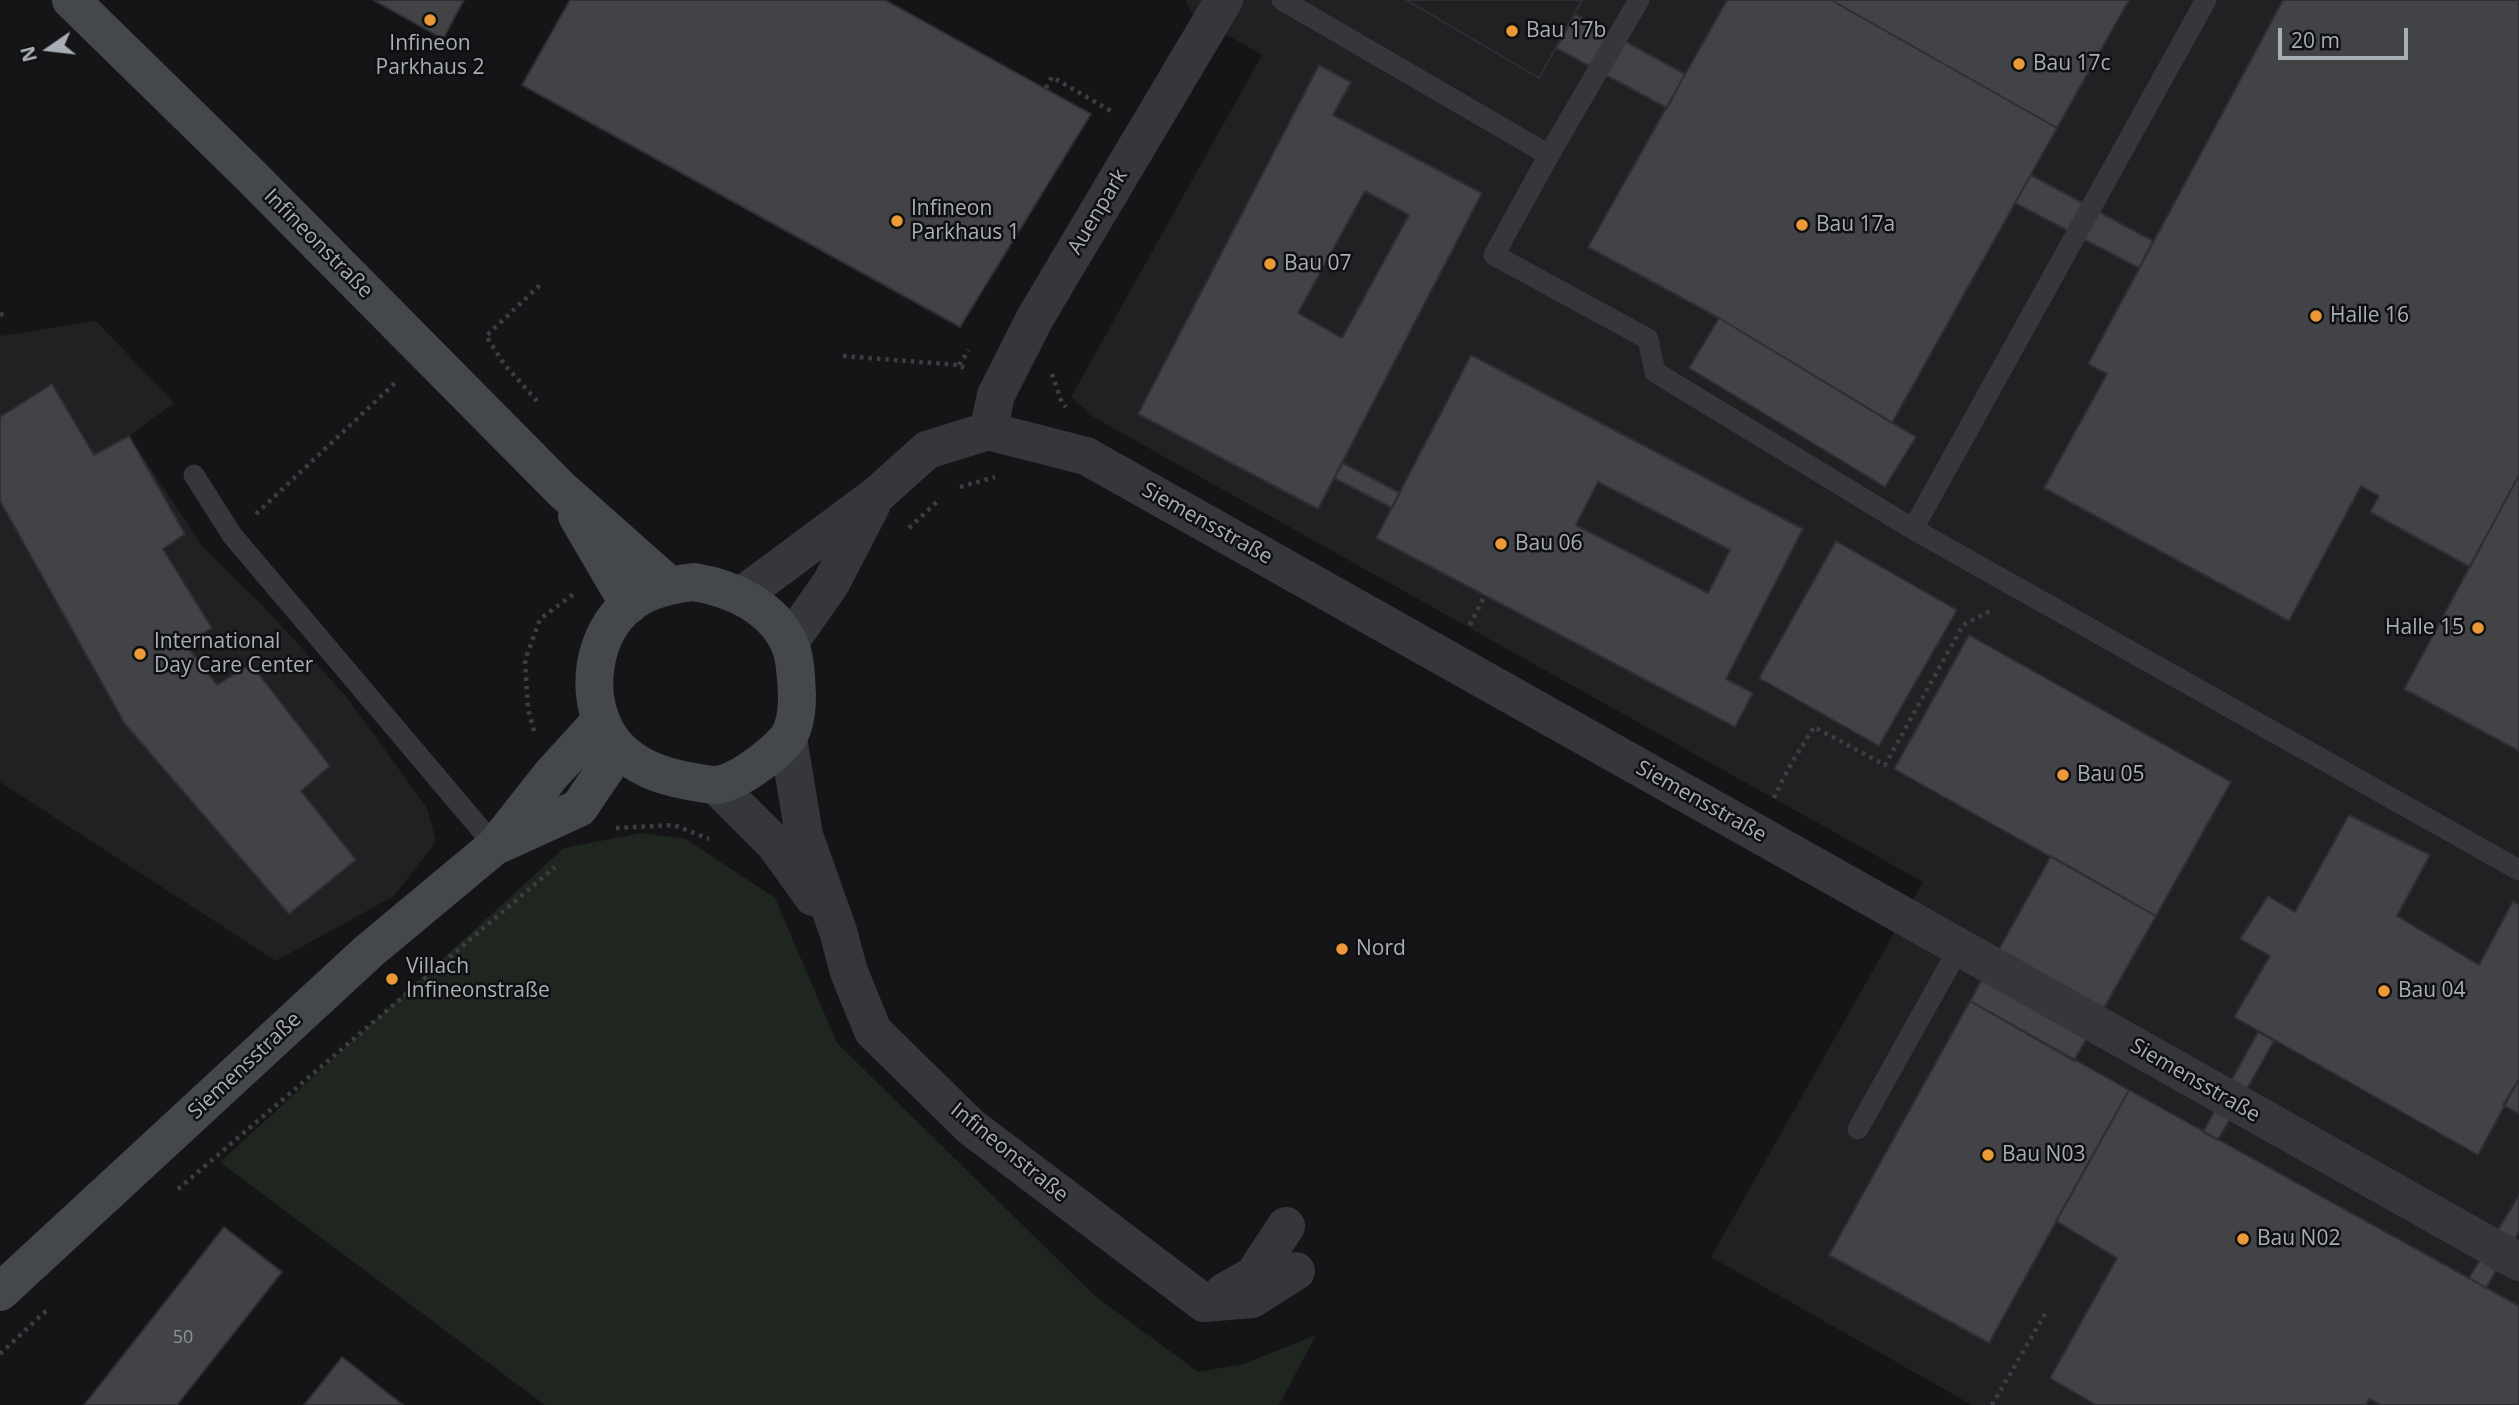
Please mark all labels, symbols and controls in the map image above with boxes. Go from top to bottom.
marker: Infineon Parkhaus 2 [422,12,438,28]
north arrow [14,14,84,84]
scale bar [2281,14,2410,58]
place label: Bau 17b [1526,18,1606,44]
marker: Bau 17b [1504,23,1520,39]
text: 20 m [2291,26,2340,54]
place label: Infineon Parkhaus 2 [376,31,484,81]
text: N [14,43,43,65]
place label: Bau 17c [2033,51,2111,77]
marker: Bau 17c [2011,56,2027,72]
street label: Auenpark [1063,165,1133,259]
street label: Infineonstraße [258,184,378,304]
place label: Infineon Parkhaus 1 [911,196,1020,246]
place label: Bau 17a [1816,212,1895,238]
marker: Infineon Parkhaus 1 [889,213,905,229]
marker: Bau 17a [1794,217,1810,233]
place label: Bau 07 [1284,251,1352,277]
marker: Bau 07 [1262,256,1278,272]
place label: Halle 16 [2330,303,2409,329]
marker: Halle 16 [2308,308,2324,324]
street label: Siemensstraße [1137,478,1277,570]
place label: Bau 06 [1515,531,1583,557]
marker: Bau 06 [1493,536,1509,552]
place label: Halle 15 [2385,615,2464,641]
marker: Halle 15 [2470,620,2486,636]
place label: International Day Care Center [154,629,313,679]
marker: International Day Care Center [132,646,148,662]
street label: Siemensstraße [1631,756,1771,848]
place label: Bau 05 [2077,762,2145,788]
marker: Bau 05 [2055,767,2071,783]
place label: Nord [1356,936,1406,962]
marker: Nord [1334,941,1350,957]
place label: Villach Infineonstraße [406,954,550,1004]
marker: Villach Infineonstraße [384,971,400,987]
place label: Bau 04 [2398,978,2466,1004]
marker: Bau 04 [2376,983,2392,999]
street label: Siemensstraße [183,1007,307,1125]
street label: Siemensstraße [2126,1034,2264,1128]
street label: Infineonstraße [945,1098,1073,1208]
place label: Bau N03 [2002,1142,2085,1168]
marker: Bau N03 [1980,1147,1996,1163]
place label: Bau N02 [2257,1226,2340,1252]
marker: Bau N02 [2235,1231,2251,1247]
house number: 50 [173,1327,193,1349]

